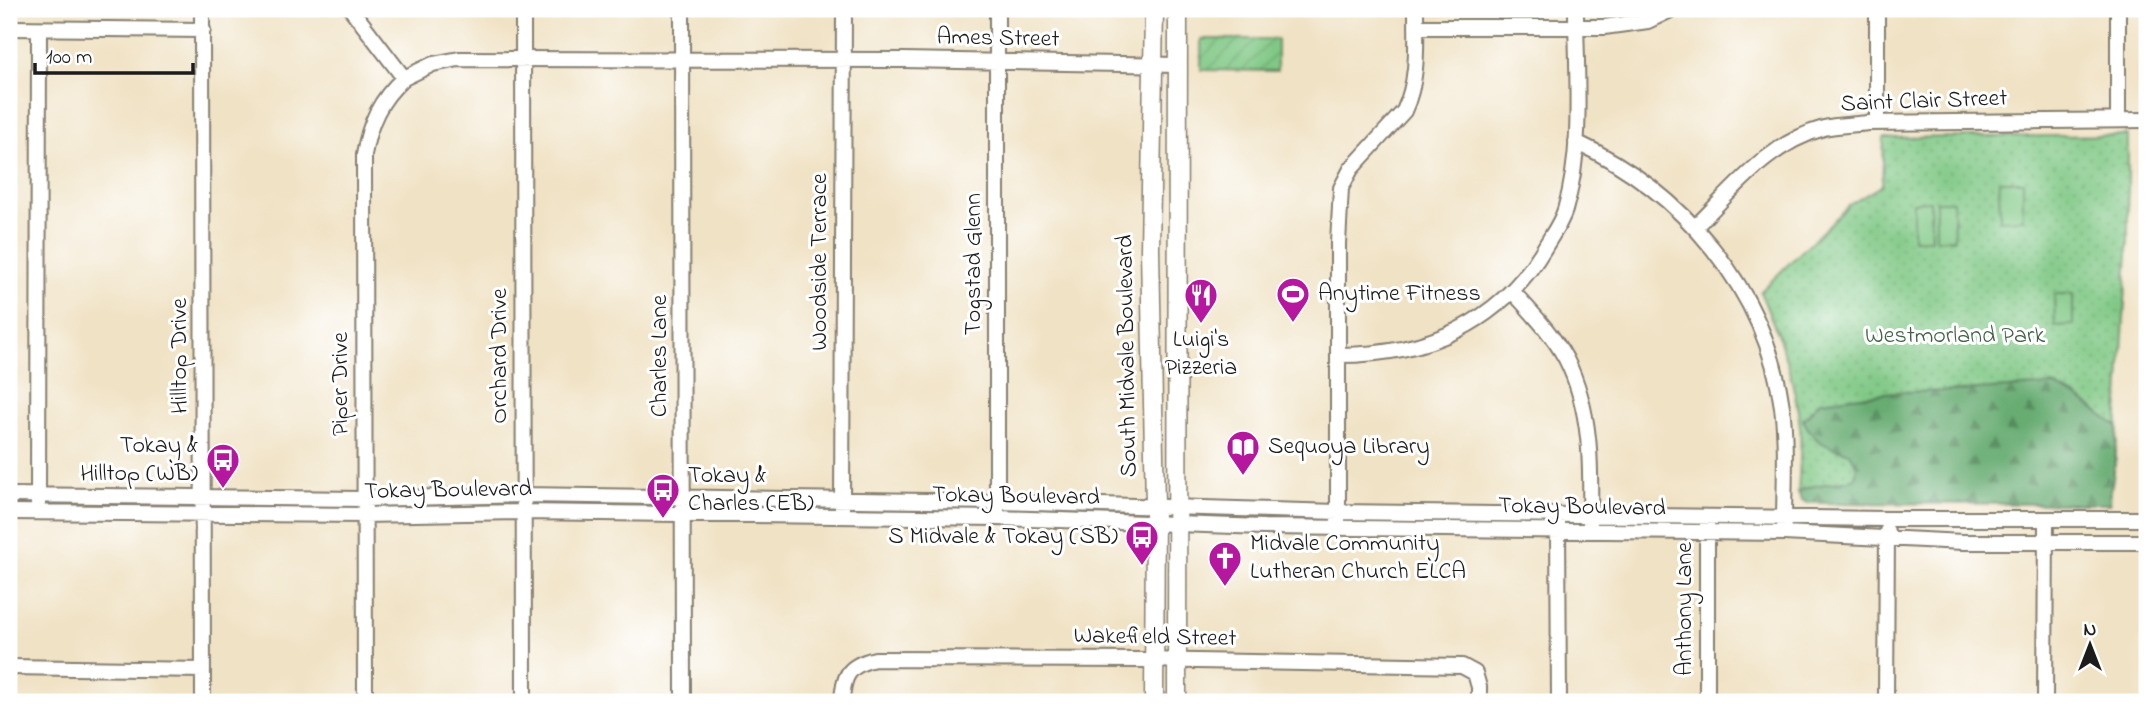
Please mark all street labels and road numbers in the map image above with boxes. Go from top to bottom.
street label: Ames Street [936,20,1060,58]
street label: Saint Clair Street [1840,82,2008,122]
street label: Woodside Terrace [803,173,838,351]
street label: Togstad Glenn [957,193,992,335]
street label: South Midvale Boulevard [1108,234,1148,478]
street label: Orchard Drive [483,288,518,424]
street label: Charles Lane [643,295,678,417]
street label: Hilltop Drive [163,298,198,414]
street label: Piper Drive [324,332,359,436]
street label: Tokay Boulevard [364,472,533,511]
street label: Tokay Boulevard [932,478,1101,517]
street label: Tokay Boulevard [1498,489,1667,528]
street label: Anthony Lane [1668,542,1704,676]
street label: Wakefield Street [1073,619,1237,657]

